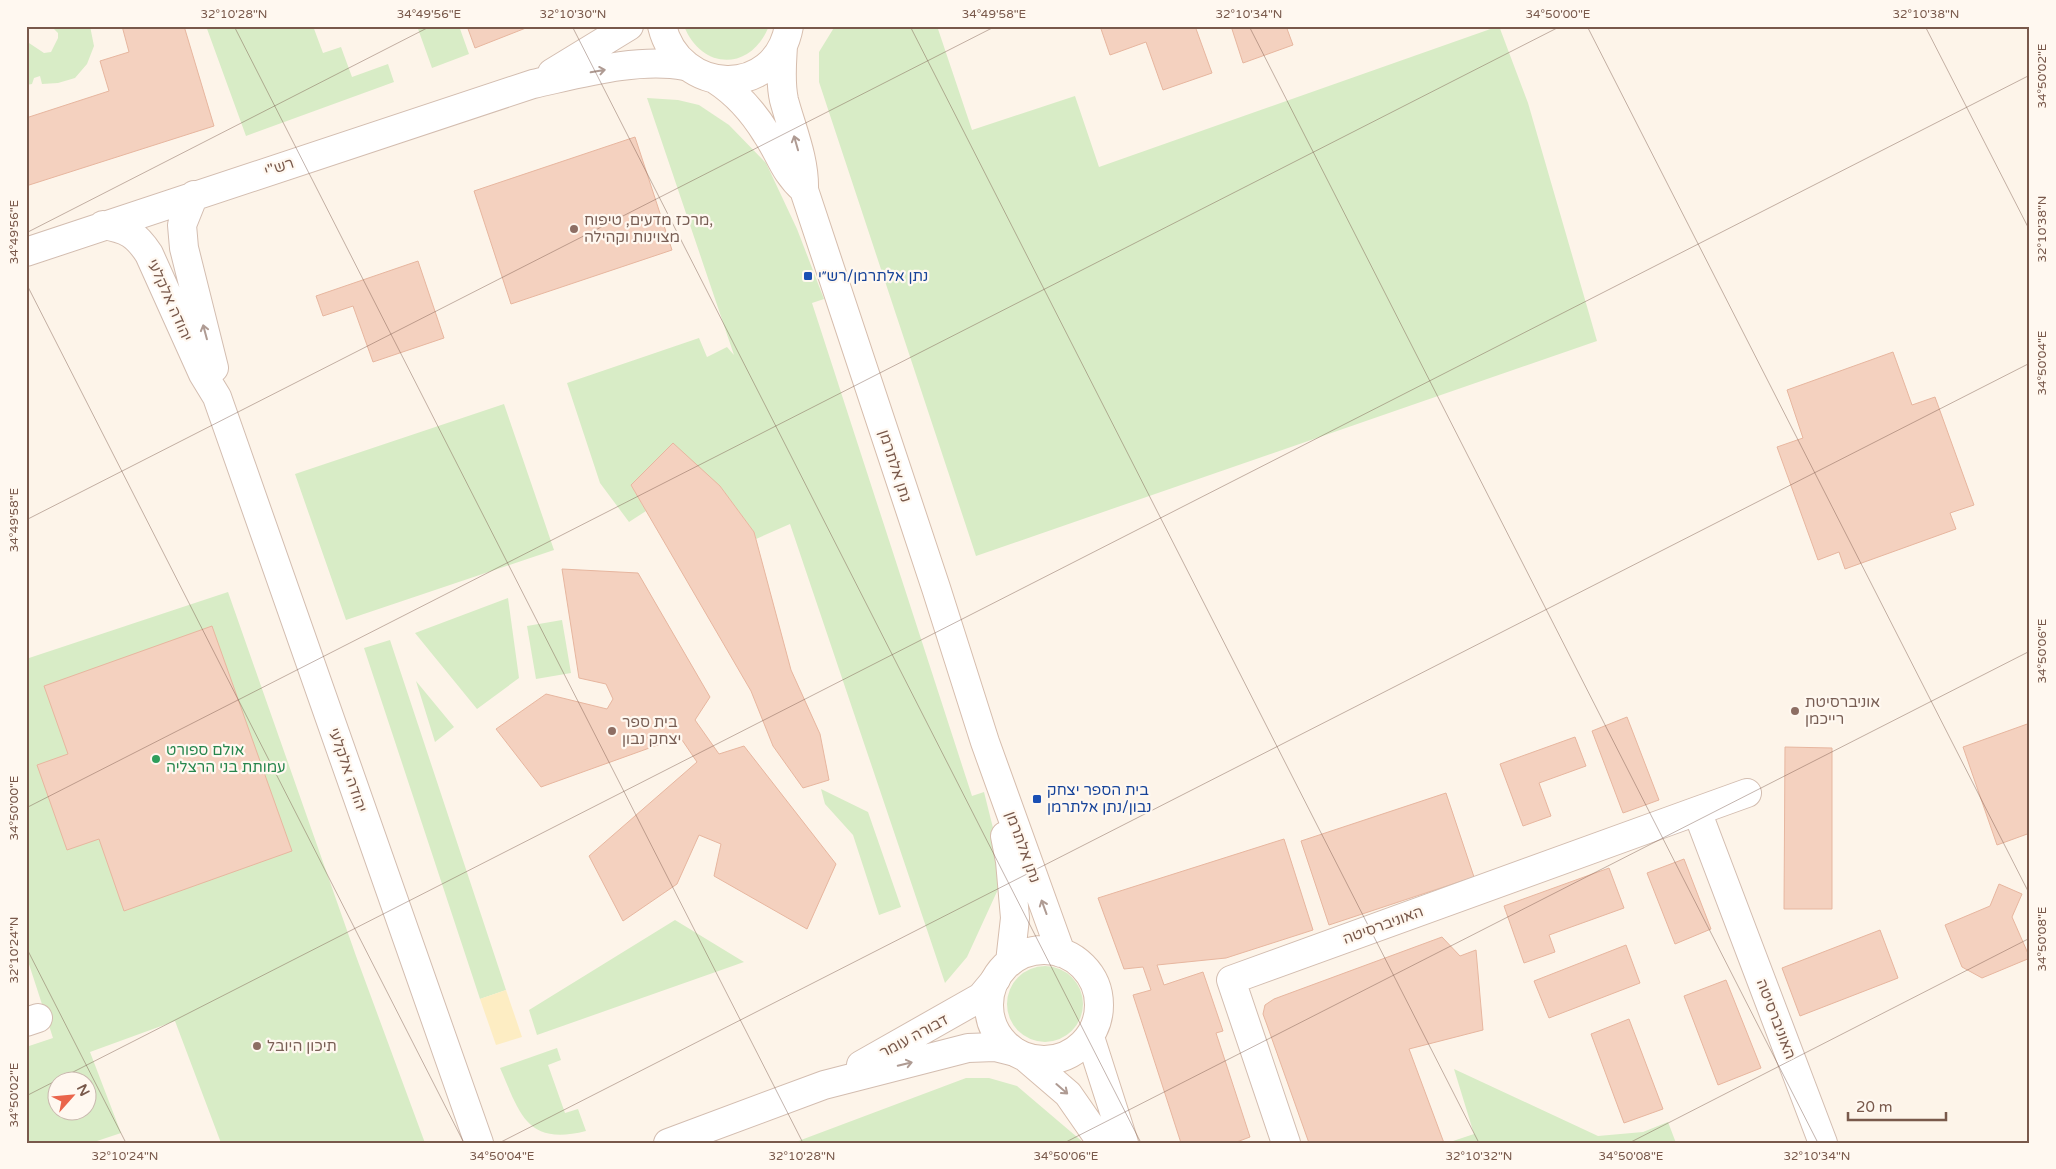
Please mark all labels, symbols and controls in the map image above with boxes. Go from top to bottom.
text: 32°10'28"N [201,7,268,21]
text: 34°49'56"E [397,7,462,21]
text: 32°10'30"N [540,7,607,21]
text: 34°49'58"E [962,7,1027,21]
text: 32°10'34"N [1216,7,1283,21]
text: 34°50'00"E [1525,7,1591,21]
text: 32°10'38"N [1893,7,1960,21]
text: 34°50'02"E [2035,43,2049,109]
one-way arrow [590,65,606,75]
one-way arrow [791,135,801,151]
street label: רש"י [262,154,296,180]
text: 32°10'38"N [2035,196,2049,263]
text: 34°49'56"E [7,199,21,264]
place label: מרכז מדעים, טיפוח, מצוינות וקהילה [584,211,713,246]
marker: מרכז מדעים, טיפוח, מצוינות וקהילה [568,223,580,235]
street label: יהודה אלקלעי [144,256,196,344]
place label: נתן אלתרמן/רש״י [818,267,928,285]
marker: נתן אלתרמן/רש״י [802,270,814,282]
one-way arrow [200,325,210,341]
text: 34°50'04"E [2035,330,2049,396]
street label: נתן אלתרמן [875,428,915,504]
text: 34°49'58"E [7,487,21,552]
text: 34°50'06"E [2035,618,2049,684]
place label: אוניברסיטת רייכמן [1805,693,1880,728]
marker: אוניברסיטת רייכמן [1789,705,1801,717]
place label: בית ספר יצחק נבון [622,713,681,748]
street label: יהודה אלקלעי [325,725,371,815]
marker: בית ספר יצחק נבון [606,725,618,737]
place label: אולם ספורט עמותת בני הרצליה [166,741,286,776]
marker: אולם ספורט עמותת בני הרצליה [150,753,162,765]
text: 34°50'00"E [7,775,21,841]
place label: בית הספר יצחק נבון/נתן אלתרמן [1047,781,1152,816]
marker: בית הספר יצחק נבון/נתן אלתרמן [1031,793,1043,805]
street label: נתן אלתרמן [1002,809,1044,885]
one-way arrow [1039,900,1048,915]
street label: האוניברסיטה [1340,902,1426,948]
text: 34°50'08"E [2035,906,2049,972]
text: 32°10'24"N [7,917,21,984]
street label: האוניברסיטה [1752,976,1800,1062]
street label: דבורה עומר [876,1010,952,1062]
place label: תיכון היובל [267,1037,337,1055]
marker: תיכון היובל [251,1040,263,1052]
one-way arrow [897,1059,913,1068]
text: 34°50'02"E [7,1062,21,1128]
north arrow [48,1072,98,1122]
text: N [73,1081,93,1099]
one-way arrow [1056,1083,1069,1094]
scale bar [1848,1089,1946,1121]
text: 20 m [1856,1098,1893,1116]
text: 32°10'24"N [92,1149,159,1163]
text: 34°50'04"E [469,1149,535,1163]
text: 32°10'28"N [769,1149,836,1163]
text: 34°50'06"E [1033,1149,1099,1163]
text: 32°10'32"N [1446,1149,1513,1163]
text: 34°50'08"E [1598,1149,1664,1163]
text: 32°10'34"N [1784,1149,1851,1163]

